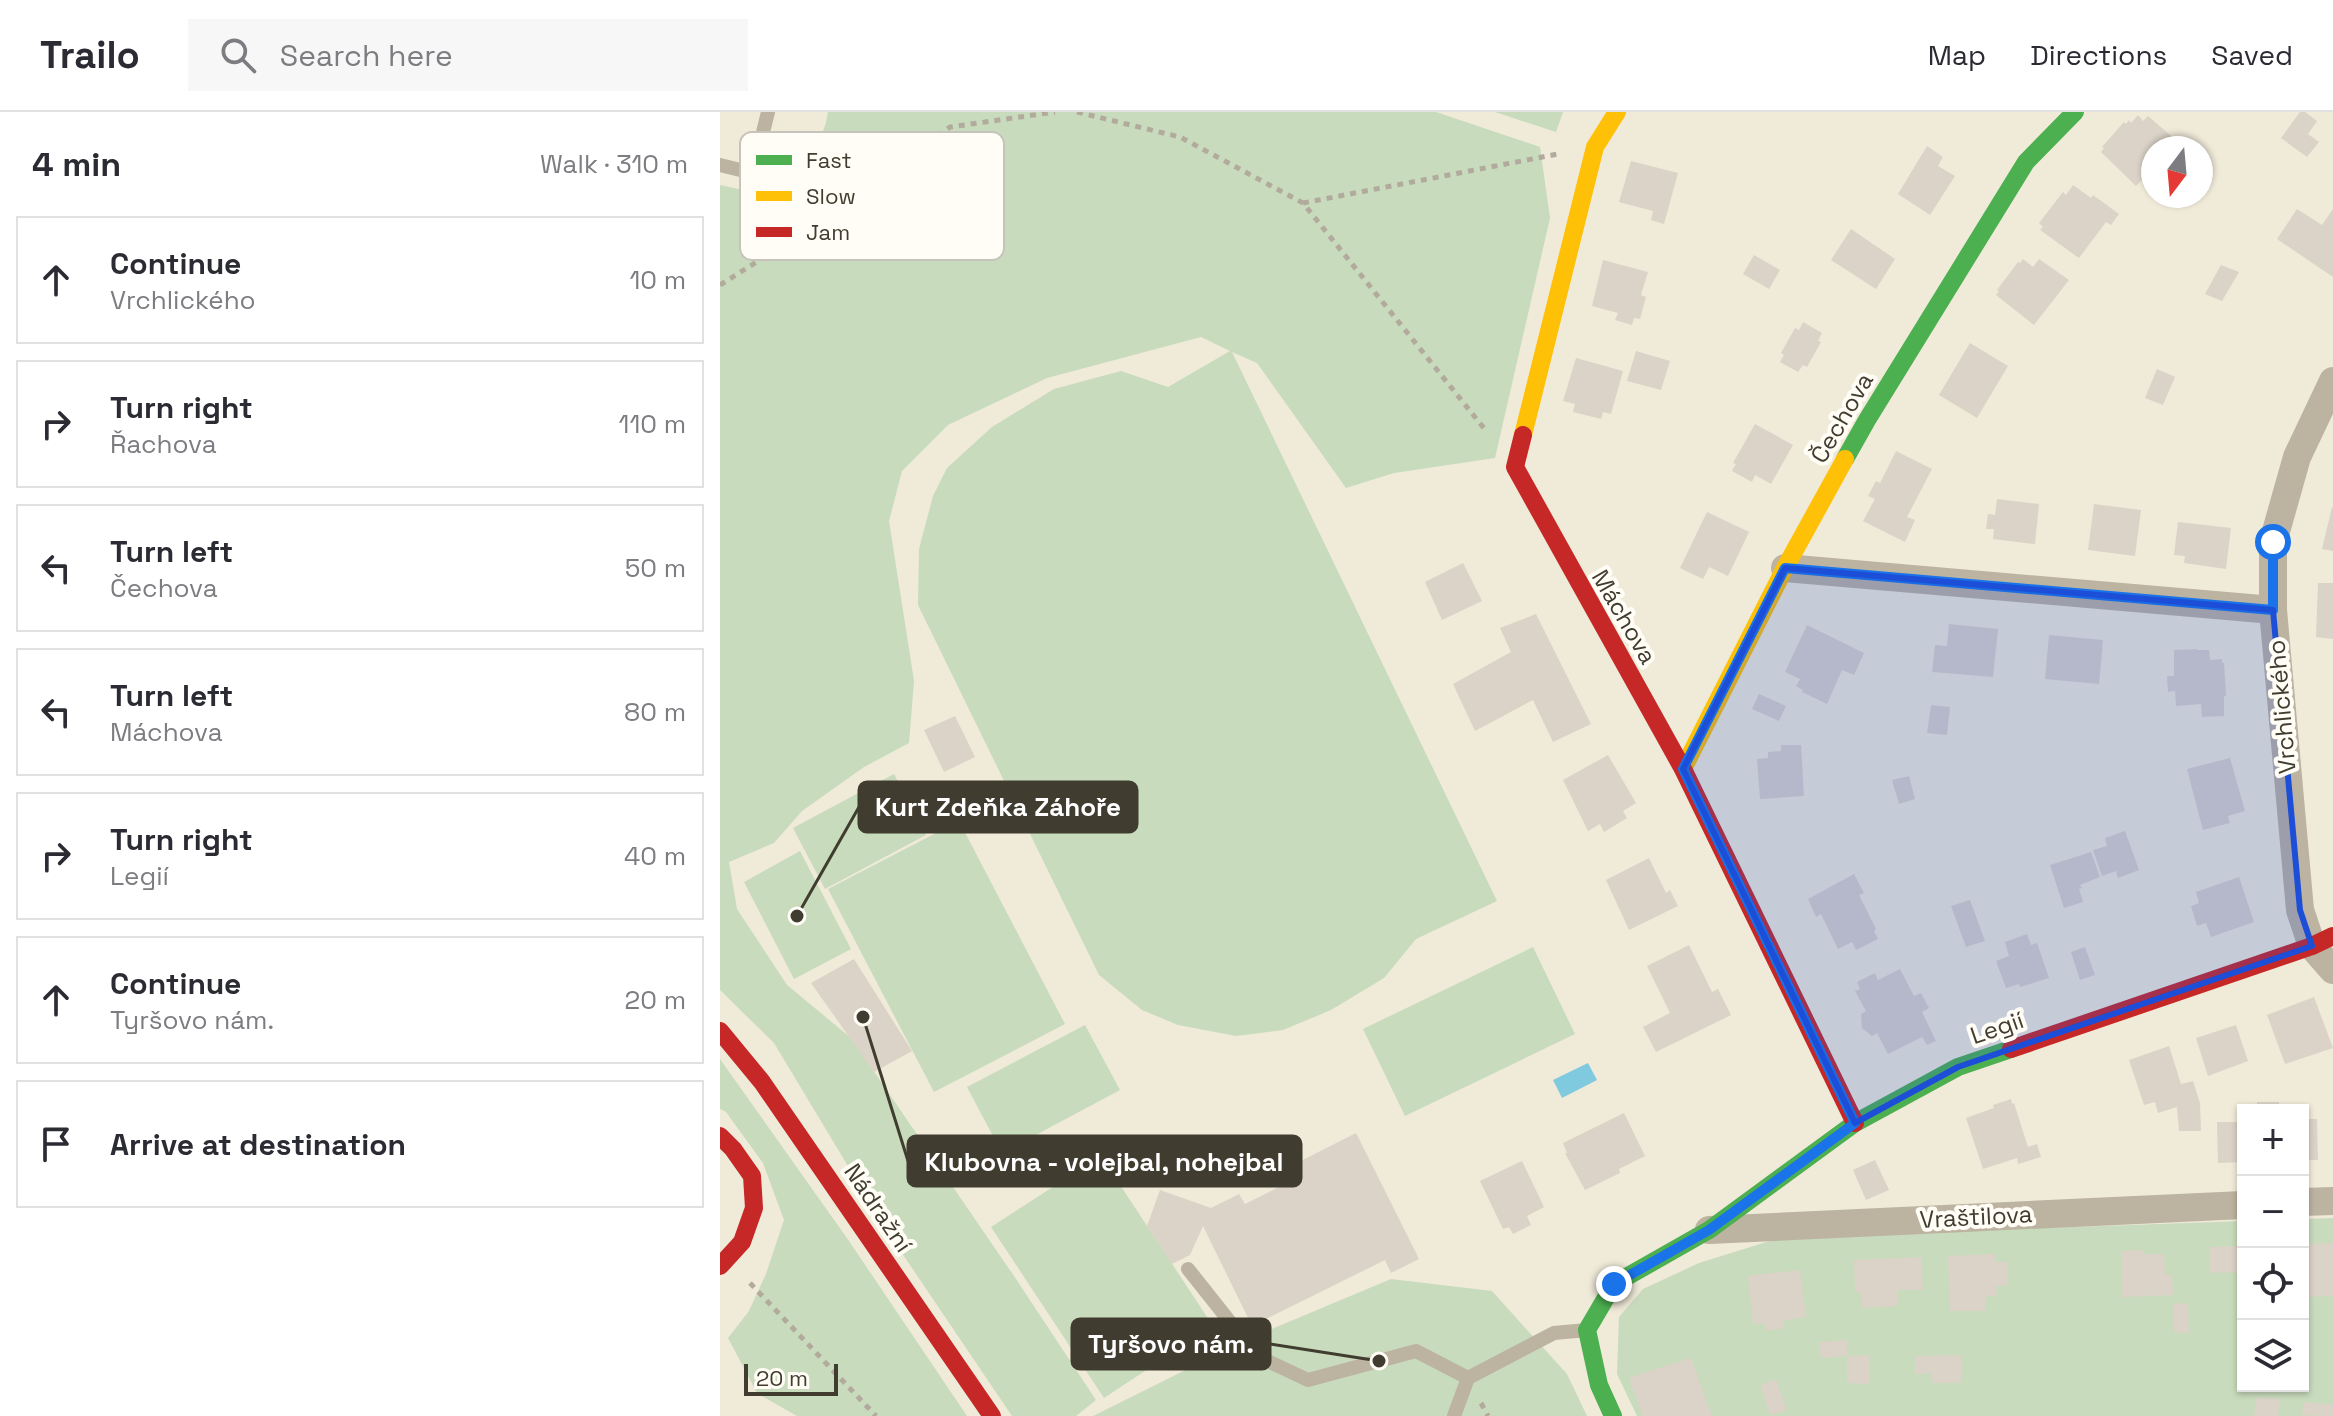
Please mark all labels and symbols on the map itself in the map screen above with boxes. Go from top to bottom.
legend [740,132,1004,260]
north arrow [2141,136,2213,208]
text: Fast [806,146,852,174]
text: Slow [806,182,856,210]
text: Jam [806,218,850,246]
street label: Čechova [1803,367,1880,469]
route start [2255,524,2291,560]
street label: Máchova [1585,564,1664,670]
street label: Vrchlického [2260,639,2303,775]
callout: Kurt Zdeňka Záhoře [859,782,1137,832]
text: Kurt Zdeňka Záhoře [875,790,1121,824]
street label: Legií [1966,1004,2028,1051]
callout: Klubovna - volejbal, nohejbal [908,1136,1301,1186]
text: Klubovna - volejbal, nohejbal [925,1145,1283,1179]
street label: Nádražní [837,1157,919,1258]
street label: Vraštilova [1919,1198,2033,1235]
route end [1596,1266,1632,1302]
callout: Tyršovo nám. [1072,1319,1270,1369]
text: Tyršovo nám. [1088,1327,1254,1361]
scale bar [744,1360,838,1396]

